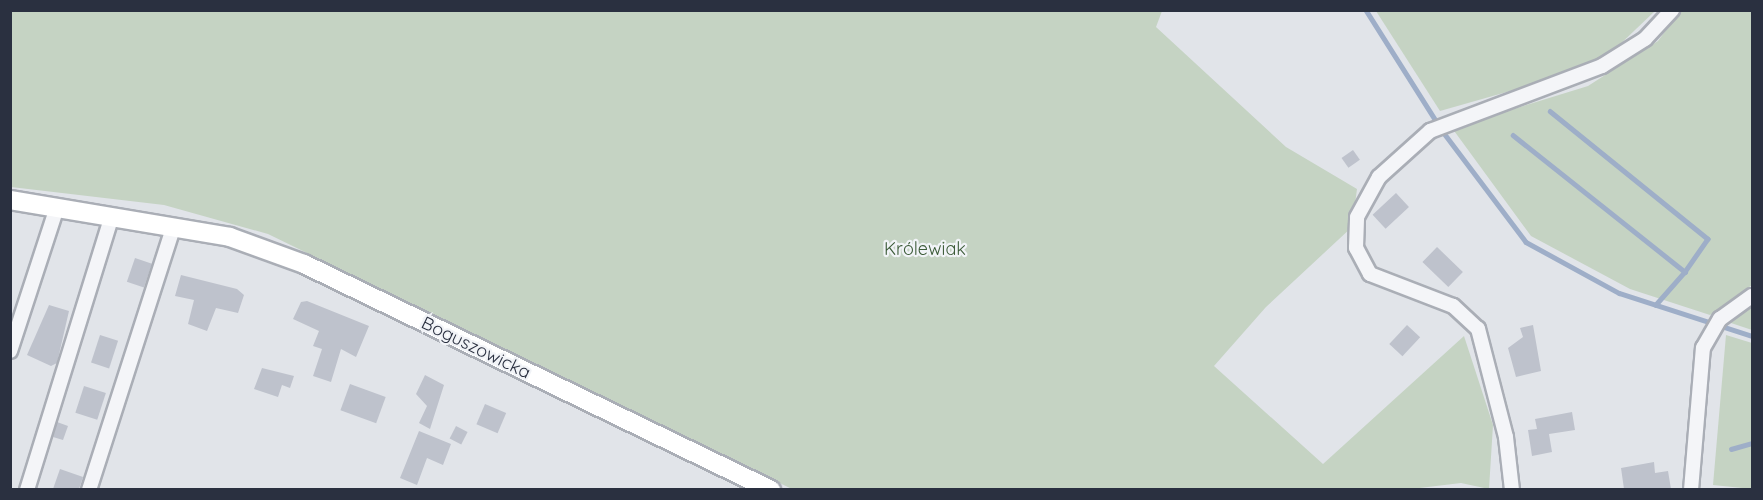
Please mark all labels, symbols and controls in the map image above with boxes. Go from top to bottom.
park label: Królewiak [884,238,966,260]
street label: Boguszowicka [418,312,534,384]

